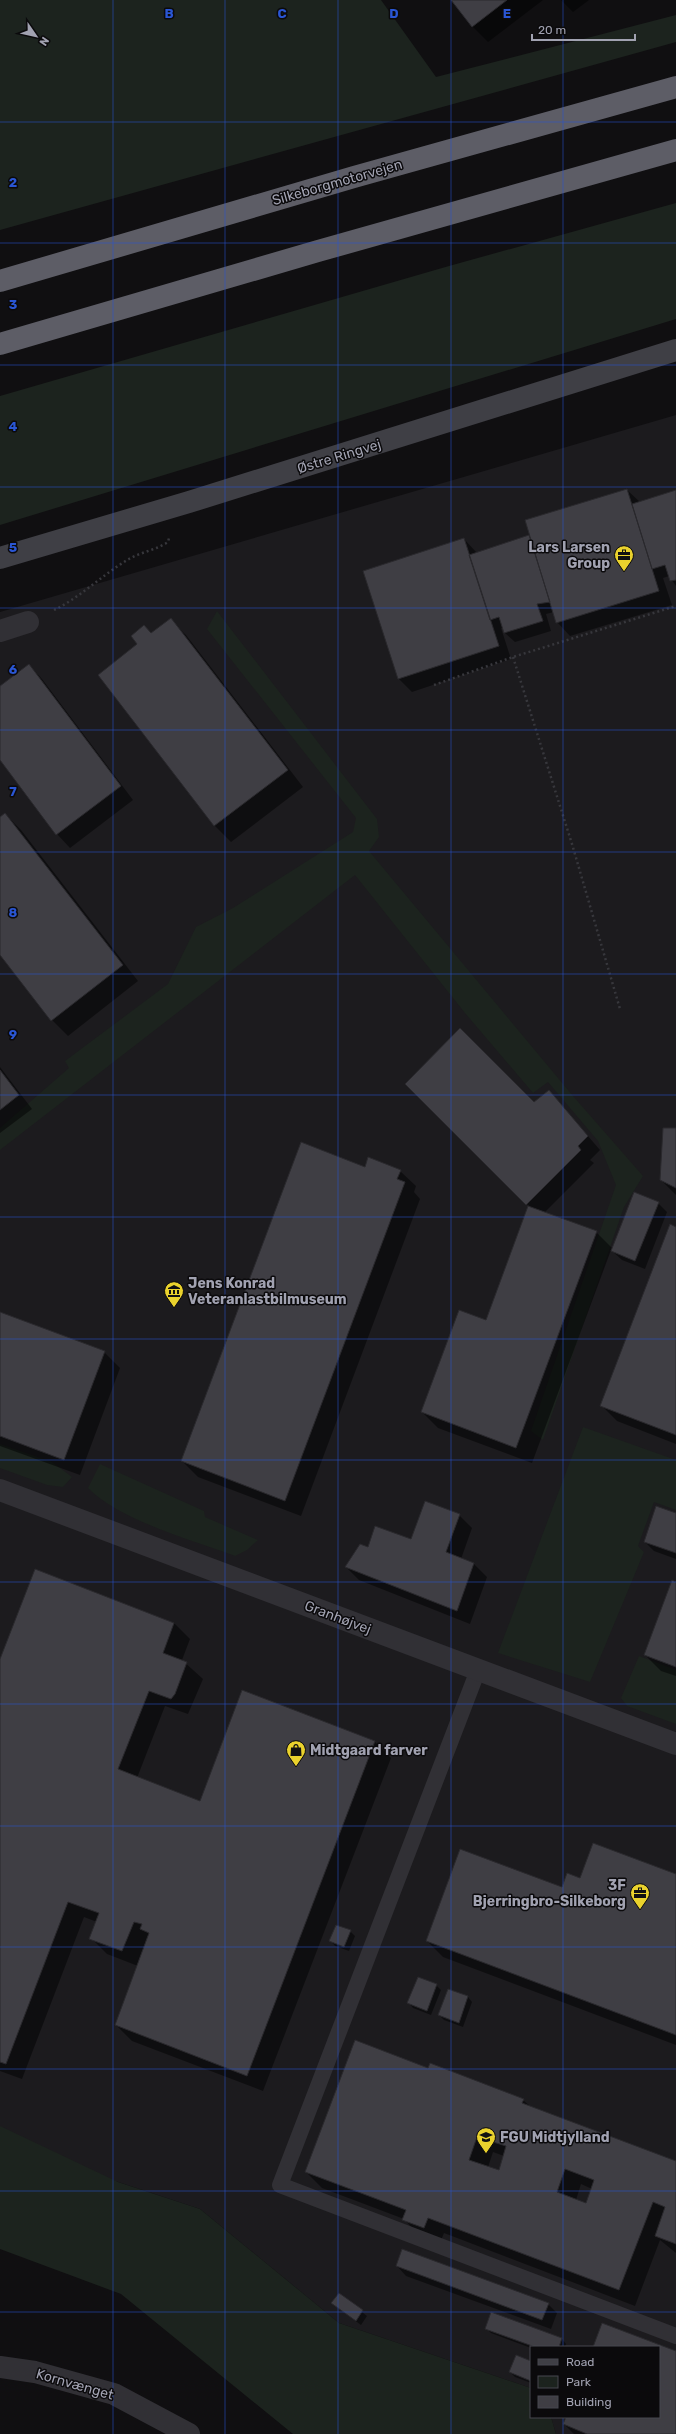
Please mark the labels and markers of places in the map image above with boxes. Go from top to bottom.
place label: Lars Larsen Group [528,539,610,572]
office icon: Lars Larsen Group [613,544,635,572]
place label: Jens Konrad Veteranlastbilmuseum [188,1275,347,1308]
museum icon: Jens Konrad Veteranlastbilmuseum [163,1280,185,1308]
shop icon: Midtgaard farver [285,1739,307,1767]
place label: Midtgaard farver [310,1742,428,1759]
place label: 3F Bjerringbro-Silkeborg [473,1877,626,1910]
office icon: 3F Bjerringbro-Silkeborg [629,1882,651,1910]
school or university icon: FGU Midtjylland [475,2126,497,2154]
place label: FGU Midtjylland [500,2129,610,2146]

